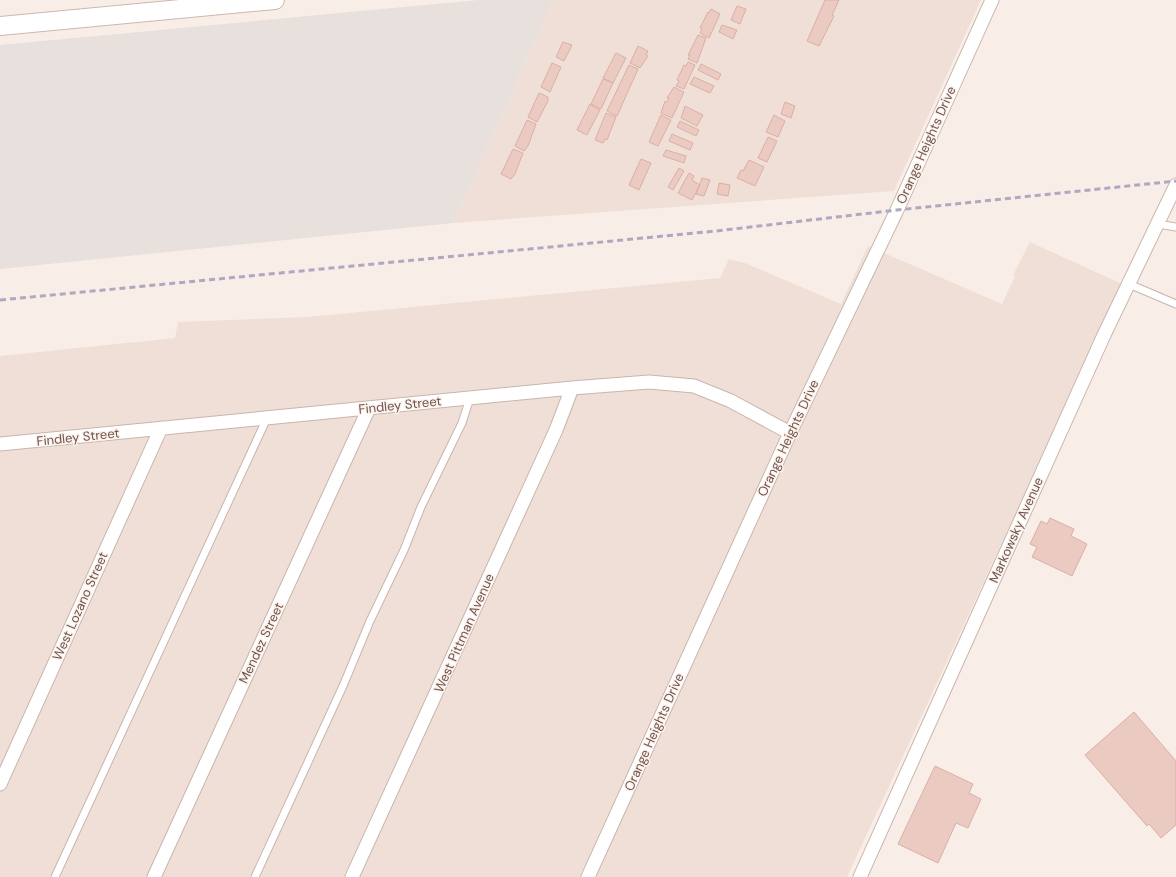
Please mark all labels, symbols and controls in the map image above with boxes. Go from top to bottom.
street label: Orange Heights Drive [892,83,960,207]
street label: Orange Heights Drive [753,377,823,499]
street label: Findley Street [358,392,442,418]
street label: Findley Street [36,424,120,450]
street label: Markowsky Avenue [985,474,1047,586]
street label: West Lozano Street [48,549,112,663]
street label: West Pittman Avenue [430,571,498,695]
street label: Mendez Street [235,600,287,686]
street label: Orange Heights Drive [620,670,688,794]

